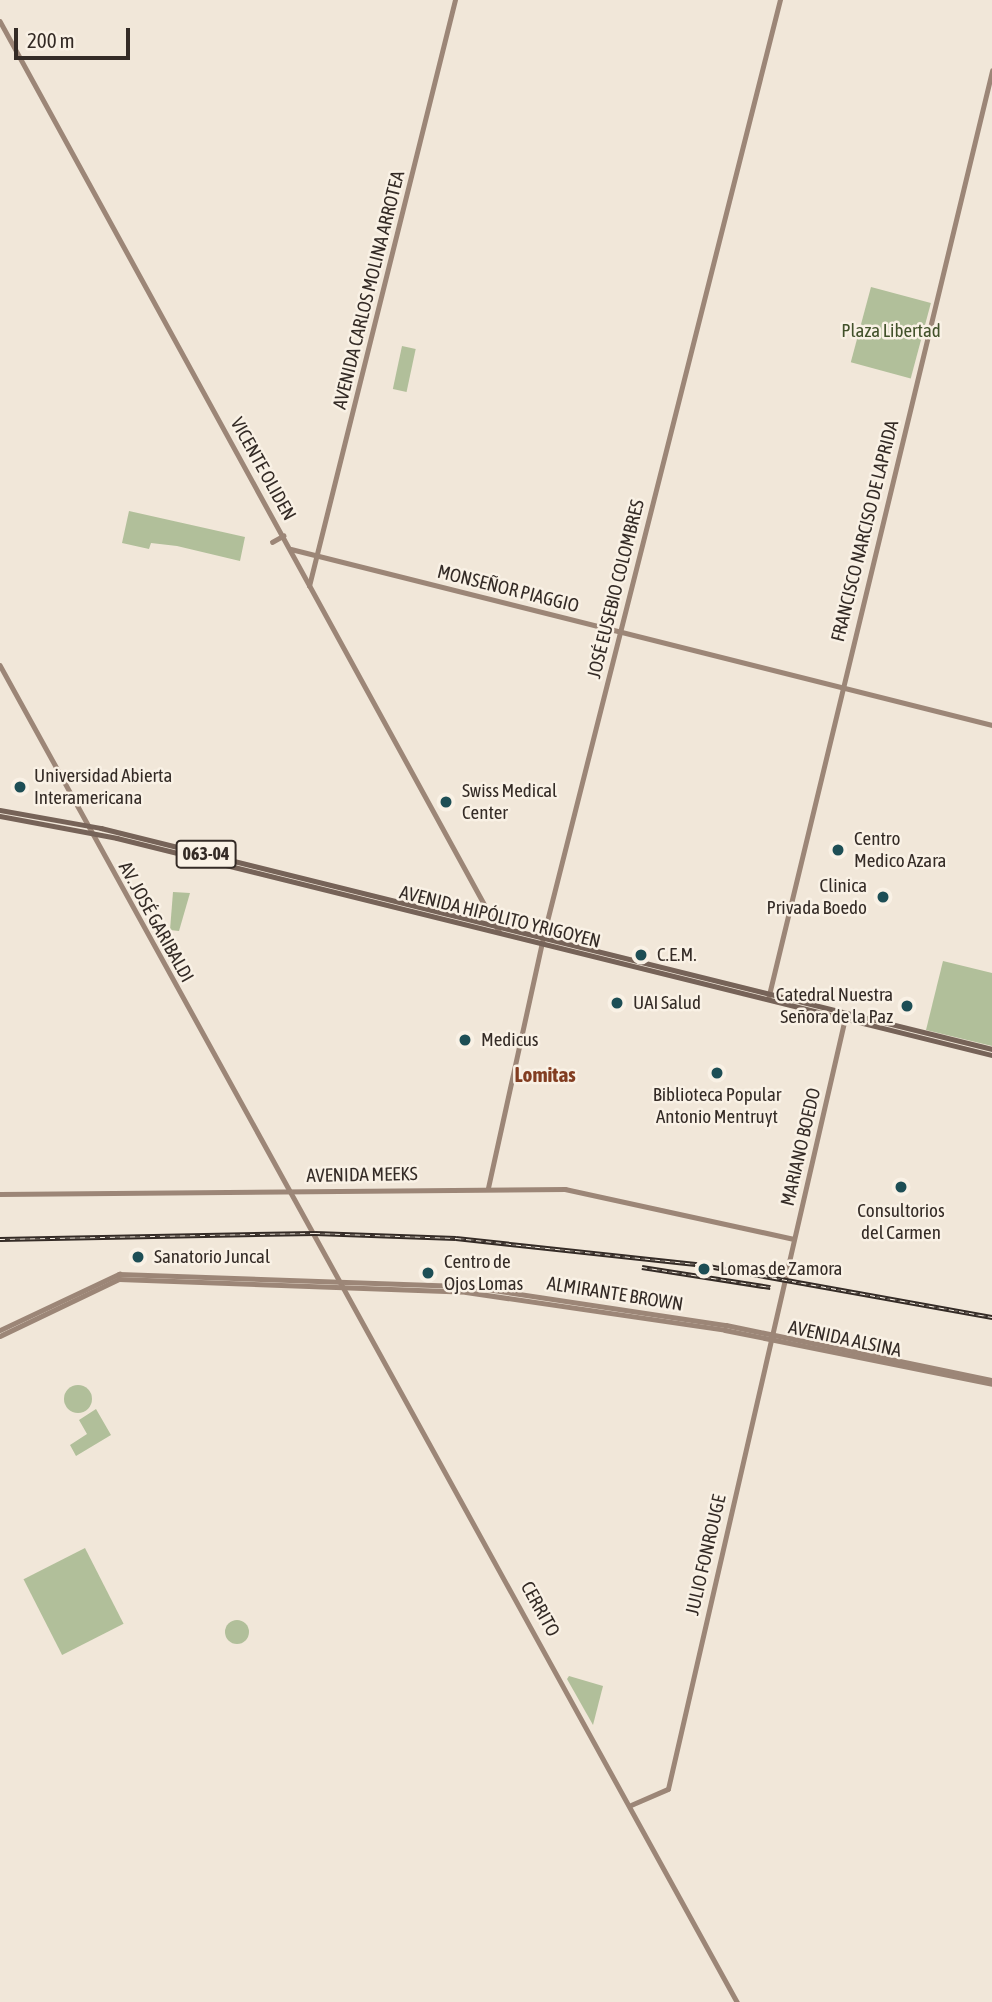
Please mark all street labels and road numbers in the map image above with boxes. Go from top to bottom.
street label: AVENIDA CARLOS MOLINA ARROTEA [328,169,410,411]
street label: VICENTE OLIDEN [225,413,301,525]
street label: FRANCISCO NARCISO DE LAPRIDA [826,418,904,644]
street label: JOSÉ EUSEBIO COLOMBRES [583,497,649,681]
street label: MONSEÑOR PIAGGIO [435,560,581,618]
road number: 063-04 [174,840,238,868]
street label: AV. JOSÉ GARIBALDI [113,858,199,986]
street label: AVENIDA HIPÓLITO YRIGOYEN [397,881,603,953]
street label: MARIANO BOEDO [776,1086,826,1208]
street label: AVENIDA MEEKS [306,1163,418,1187]
street label: ALMIRANTE BROWN [545,1272,685,1316]
street label: AVENIDA ALSINA [786,1316,904,1362]
street label: JULIO FONROUGE [681,1493,731,1617]
street label: CERRITO [516,1577,564,1641]

